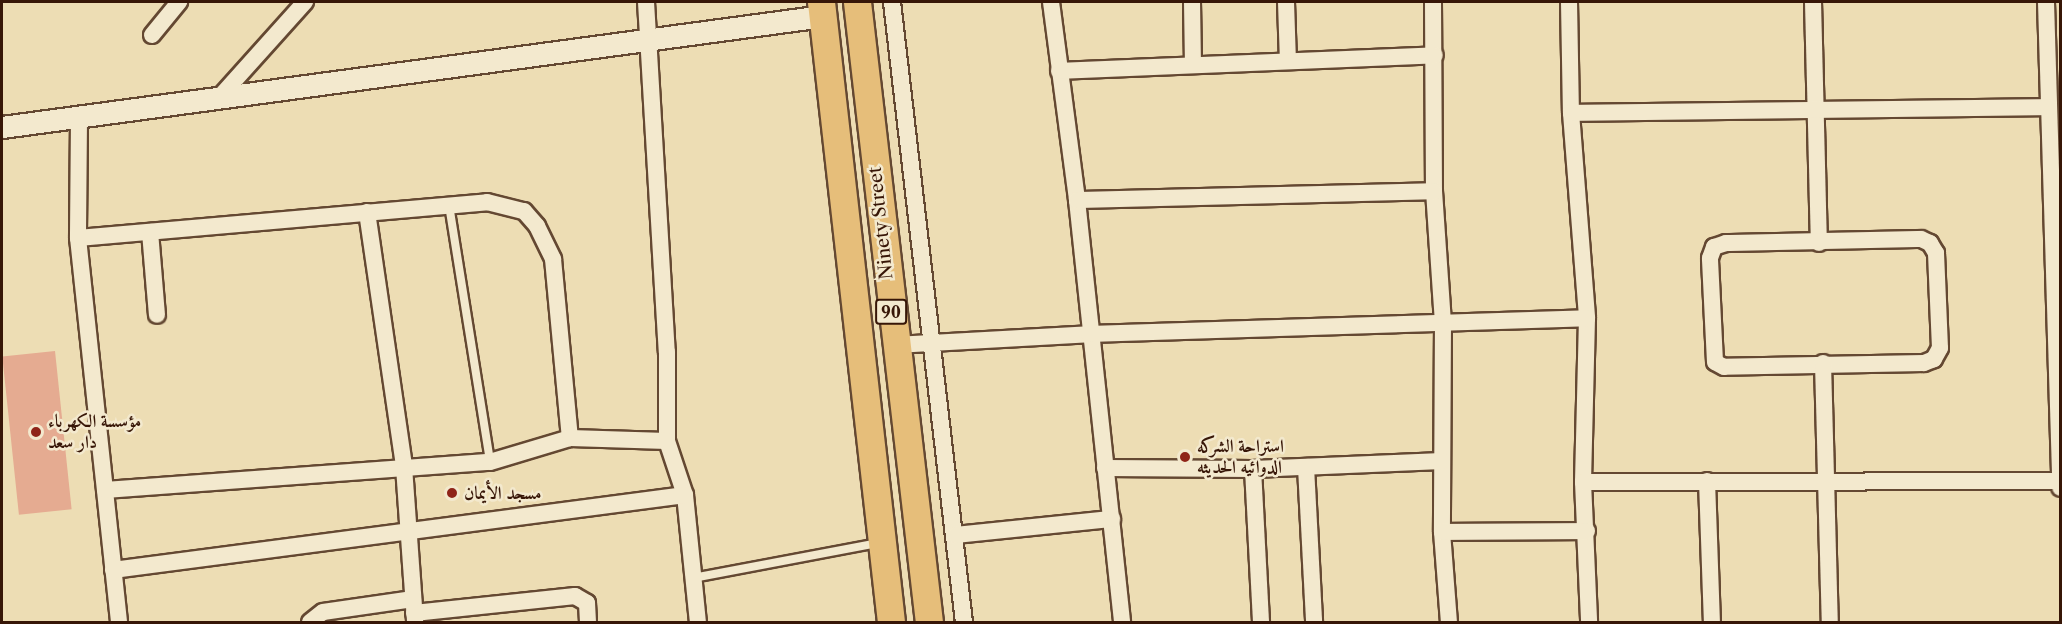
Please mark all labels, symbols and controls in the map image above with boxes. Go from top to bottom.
street label: Ninety Street [864,165,898,281]
road number: 90 [874,299,908,325]
place label: مؤسسة الكهرباء دار سعد [48,411,141,454]
marker: مؤسسة الكهرباء دار سعد [29,425,43,439]
place label: استراحة الشركه الدوائيه الحديثه [1197,436,1284,478]
marker: استراحة الشركه الدوائيه الحديثه [1178,450,1192,464]
place label: مسجد الأيمان [464,482,542,504]
marker: مسجد الأيمان [445,486,459,500]

